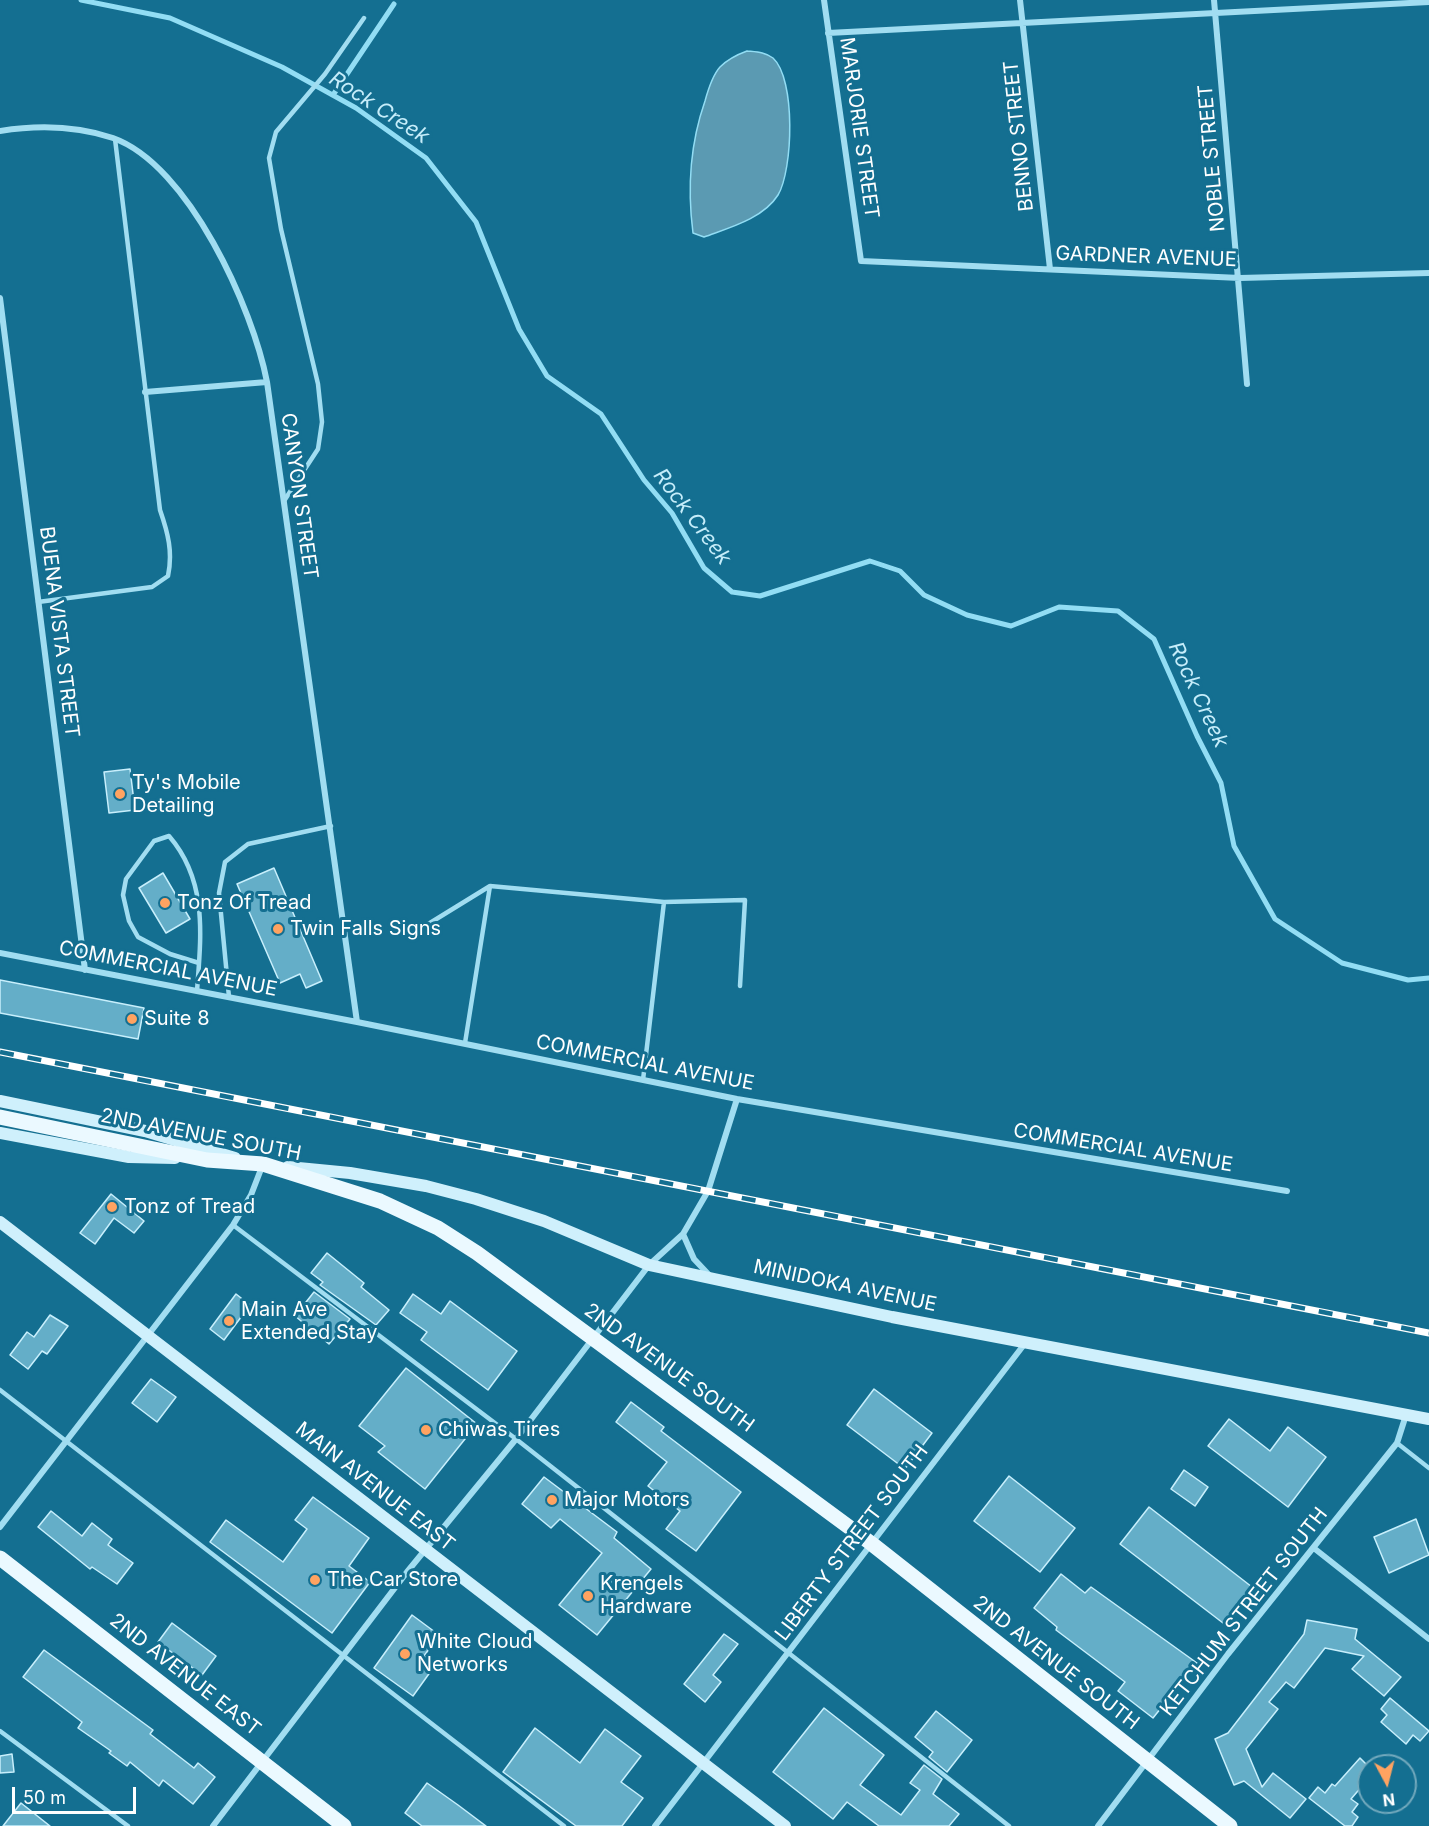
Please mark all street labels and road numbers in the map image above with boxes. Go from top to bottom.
street label: MARJORIE STREET [834,36,884,220]
street label: BENNO STREET [999,59,1039,213]
street label: NOBLE STREET [1194,83,1230,233]
street label: GARDNER AVENUE [1055,242,1237,272]
street label: CANYON STREET [275,411,323,581]
street label: BUENA VISTA STREET [34,525,84,739]
street label: COMMERCIAL AVENUE [57,936,279,1002]
street label: COMMERCIAL AVENUE [534,1030,756,1096]
street label: 2ND AVENUE SOUTH [99,1104,303,1166]
street label: COMMERCIAL AVENUE [1012,1119,1234,1177]
street label: MINIDOKA AVENUE [751,1255,939,1317]
street label: 2ND AVENUE SOUTH [579,1298,759,1438]
street label: MAIN AVENUE EAST [291,1417,459,1557]
street label: LIBERTY STREET SOUTH [770,1440,934,1646]
street label: KETCHUM STREET SOUTH [1155,1503,1333,1721]
street label: 2ND AVENUE SOUTH [968,1591,1144,1735]
street label: 2ND AVENUE EAST [105,1609,265,1741]

